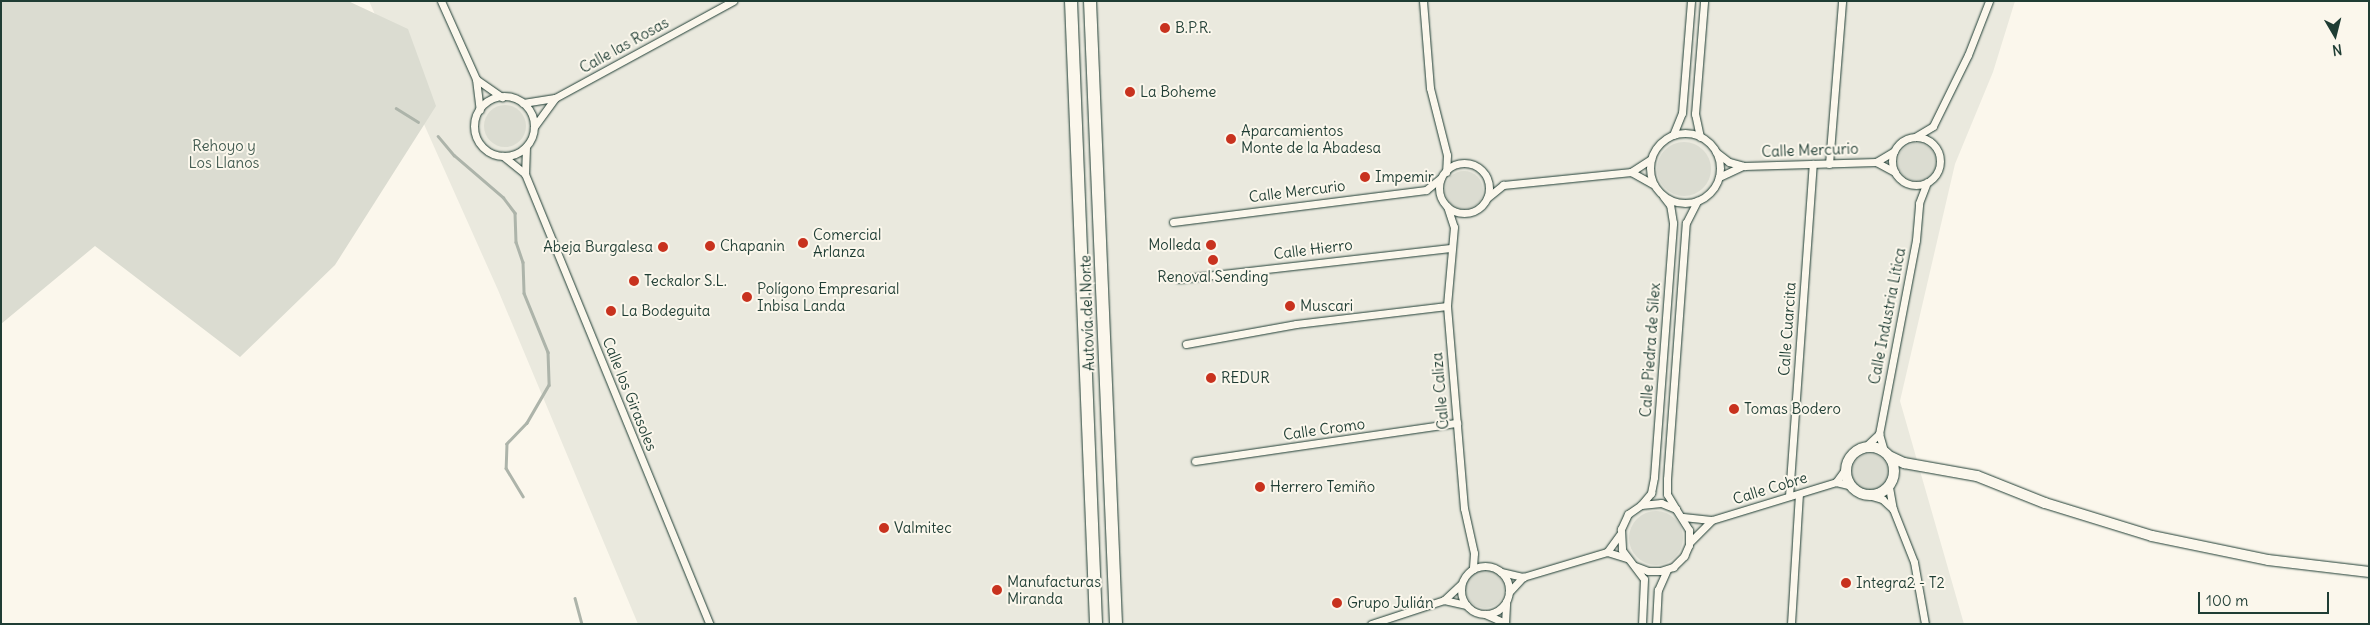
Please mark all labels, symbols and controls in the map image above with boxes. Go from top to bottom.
north arrow [2310,10,2360,60]
street label: Calle las Rosas [576,13,672,77]
place label: B.P.R. [1175,19,1211,37]
marker: B.P.R. [1159,22,1171,34]
text: N [2331,40,2343,59]
place label: La Boheme [1140,83,1216,101]
marker: La Boheme [1124,86,1136,98]
place label: Aparcamientos Monte de la Abadesa [1241,121,1381,156]
marker: Aparcamientos Monte de la Abadesa [1225,133,1237,145]
park label: Rehoyo y Los Llanos [189,136,259,171]
street label: Calle Mercurio [1761,139,1859,161]
place label: Impemir [1375,168,1434,186]
marker: Impemir [1359,171,1371,183]
street label: Calle Mercurio [1248,176,1346,206]
place label: Comercial Arlanza [813,225,881,260]
street label: Calle Hierro [1272,235,1354,263]
place label: Molleda [1148,236,1201,254]
place label: Chapanin [720,237,785,255]
marker: Comercial Arlanza [797,237,809,249]
place label: Abeja Burgalesa [543,238,653,256]
marker: Molleda [1205,239,1217,251]
marker: Chapanin [704,240,716,252]
marker: Abeja Burgalesa [657,241,669,253]
street label: Calle Industria Lítica [1865,246,1909,386]
marker: Renoval Sending [1207,254,1219,266]
street label: Autovía del Norte [1076,255,1098,371]
place label: Renoval Sending [1157,268,1269,286]
place label: Teckalor S.L. [644,272,727,290]
marker: Teckalor S.L. [628,275,640,287]
place label: Polígono Empresarial Inbisa Landa [757,279,899,314]
street label: Calle Cuarcita [1775,281,1799,377]
street label: Calle Piedra de Sílex [1636,282,1664,418]
marker: Polígono Empresarial Inbisa Landa [741,291,753,303]
place label: Muscari [1300,297,1353,315]
marker: Muscari [1284,300,1296,312]
place label: La Bodeguita [621,302,710,320]
marker: La Bodeguita [605,305,617,317]
street label: Calle los Girasoles [599,334,661,454]
street label: Calle Caliza [1428,352,1452,430]
place label: REDUR [1221,369,1270,387]
marker: REDUR [1205,372,1217,384]
place label: Tomas Bodero [1744,400,1841,418]
marker: Tomas Bodero [1728,403,1740,415]
street label: Calle Cromo [1282,414,1366,444]
street label: Calle Cobre [1731,468,1809,508]
place label: Herrero Temiño [1270,478,1375,496]
marker: Herrero Temiño [1254,481,1266,493]
place label: Valmitec [894,519,952,537]
marker: Valmitec [878,522,890,534]
place label: Manufacturas Miranda [1007,572,1101,607]
place label: Integra2 - T2 [1856,574,1945,592]
marker: Integra2 - T2 [1840,577,1852,589]
scale bar [2200,582,2331,614]
marker: Manufacturas Miranda [991,584,1003,596]
text: 100 m [2206,591,2248,610]
place label: Grupo Julián [1347,594,1434,612]
marker: Grupo Julián [1331,597,1343,609]

